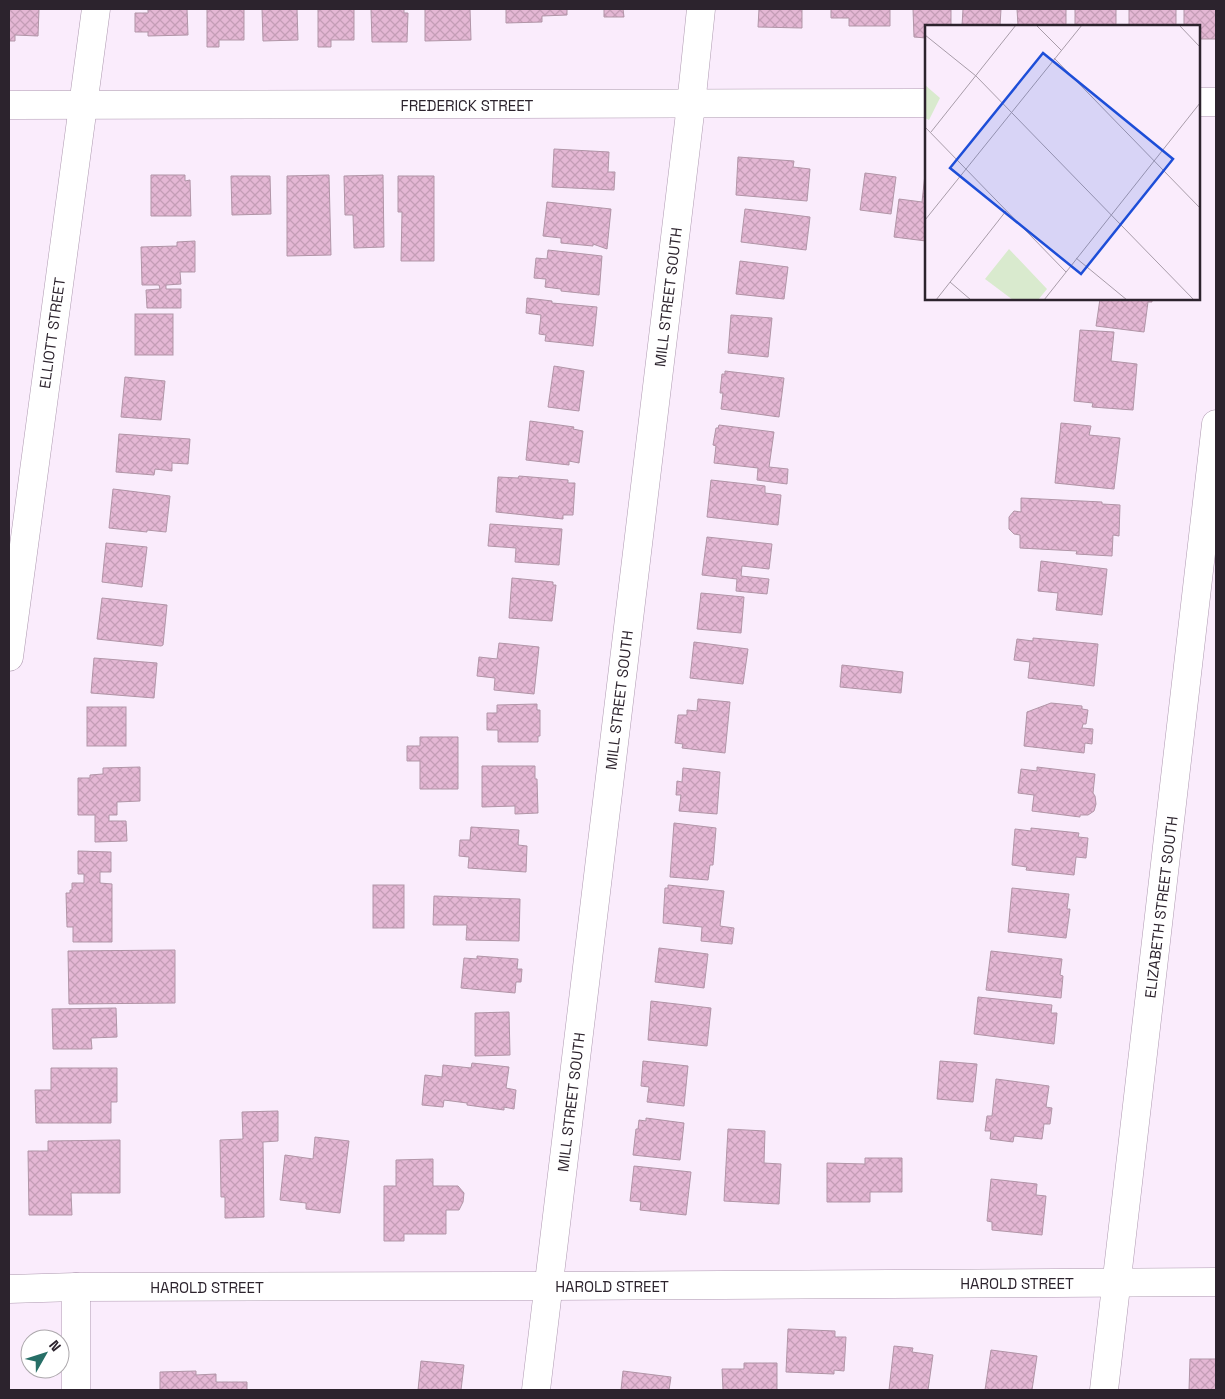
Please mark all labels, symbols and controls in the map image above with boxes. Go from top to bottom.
inset map [925,25,1200,300]
street label: FREDERICK STREET [401,96,534,115]
street label: MILL STREET SOUTH [650,226,686,368]
street label: ELLIOTT STREET [35,276,69,390]
street label: MILL STREET SOUTH [601,629,637,771]
street label: ELIZABETH STREET SOUTH [1140,815,1182,999]
street label: MILL STREET SOUTH [553,1031,589,1173]
street label: HAROLD STREET [960,1274,1074,1293]
street label: HAROLD STREET [555,1277,669,1296]
street label: HAROLD STREET [150,1278,264,1297]
north arrow [20,1329,70,1379]
text: N [45,1337,65,1355]

